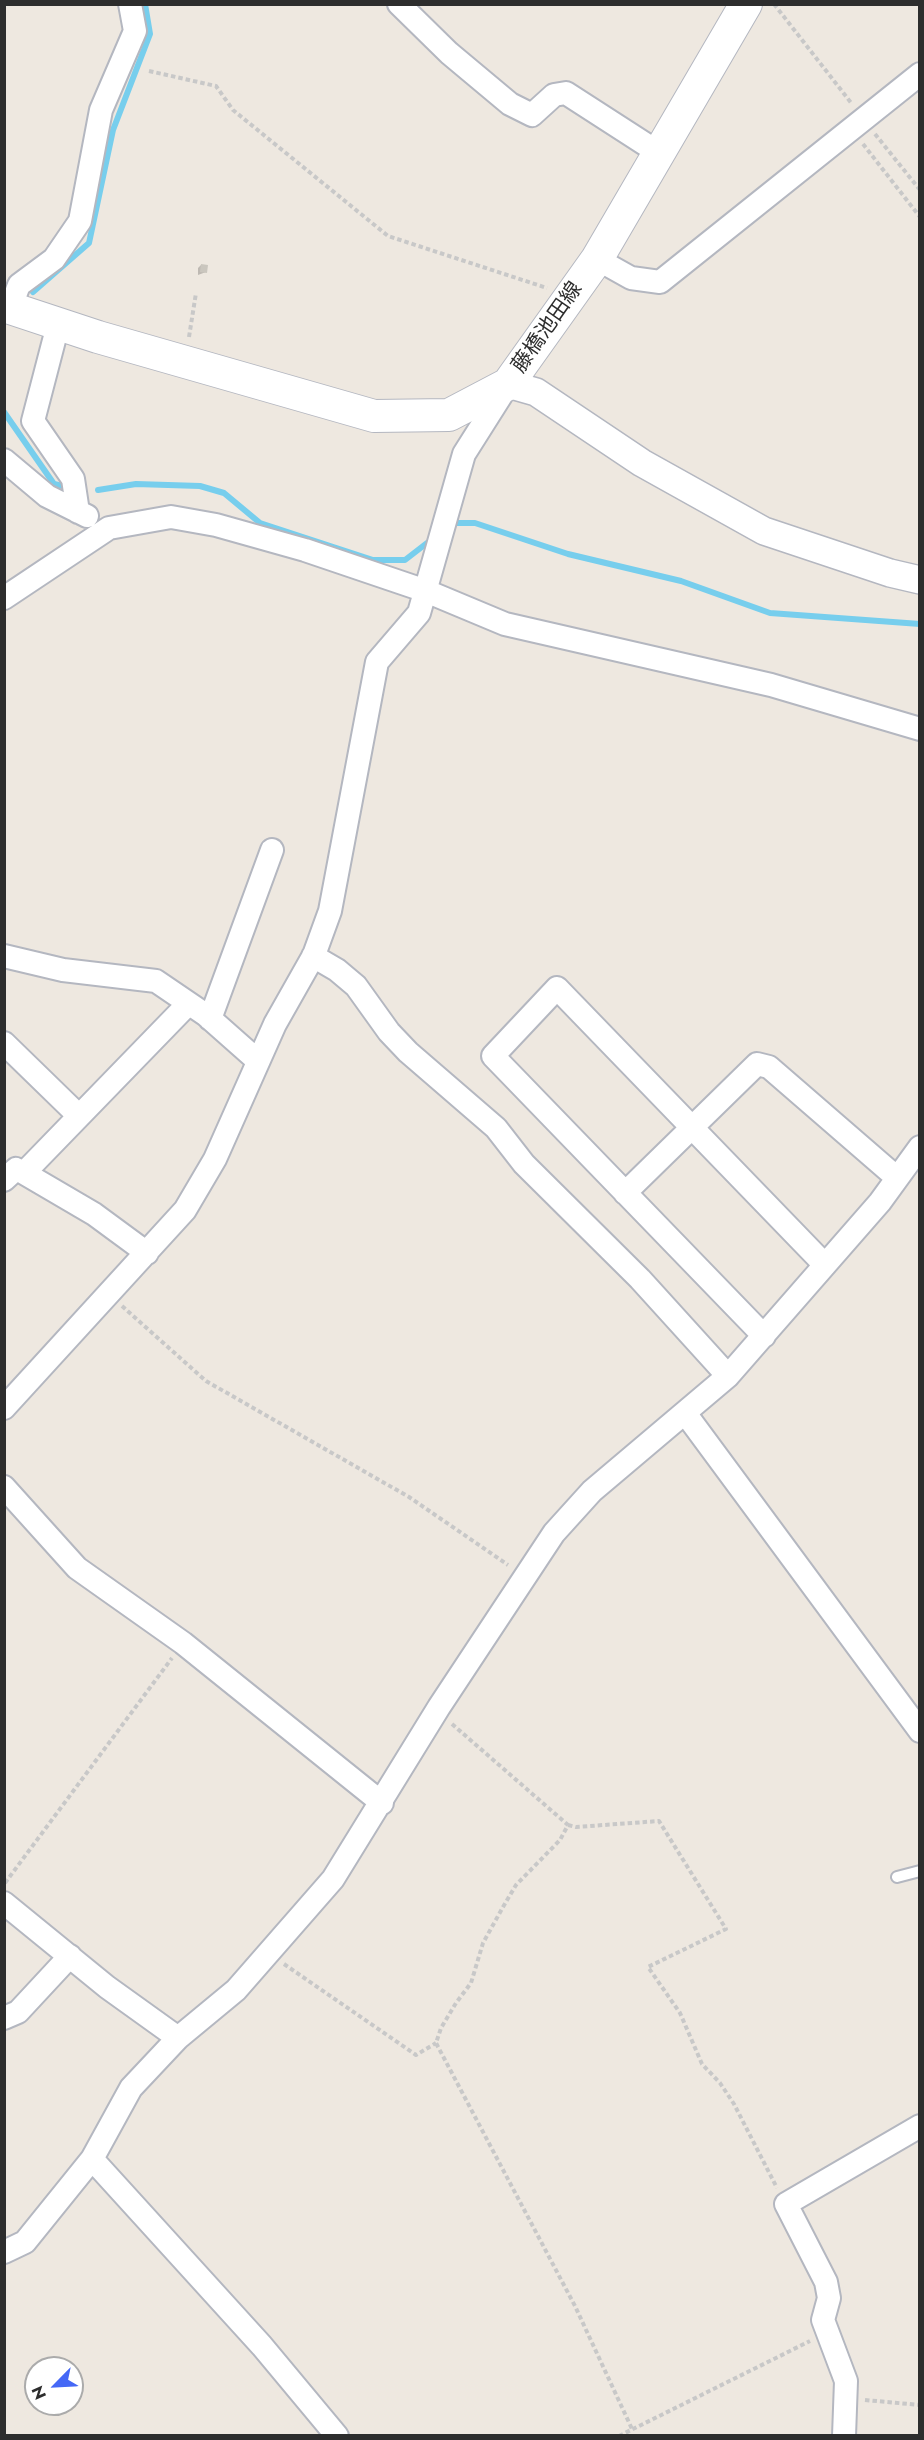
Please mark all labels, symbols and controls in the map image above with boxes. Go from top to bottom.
street label: 藤橋池田線 [508,278,588,378]
north arrow [24,2356,84,2416]
text: N [26,2382,52,2403]

